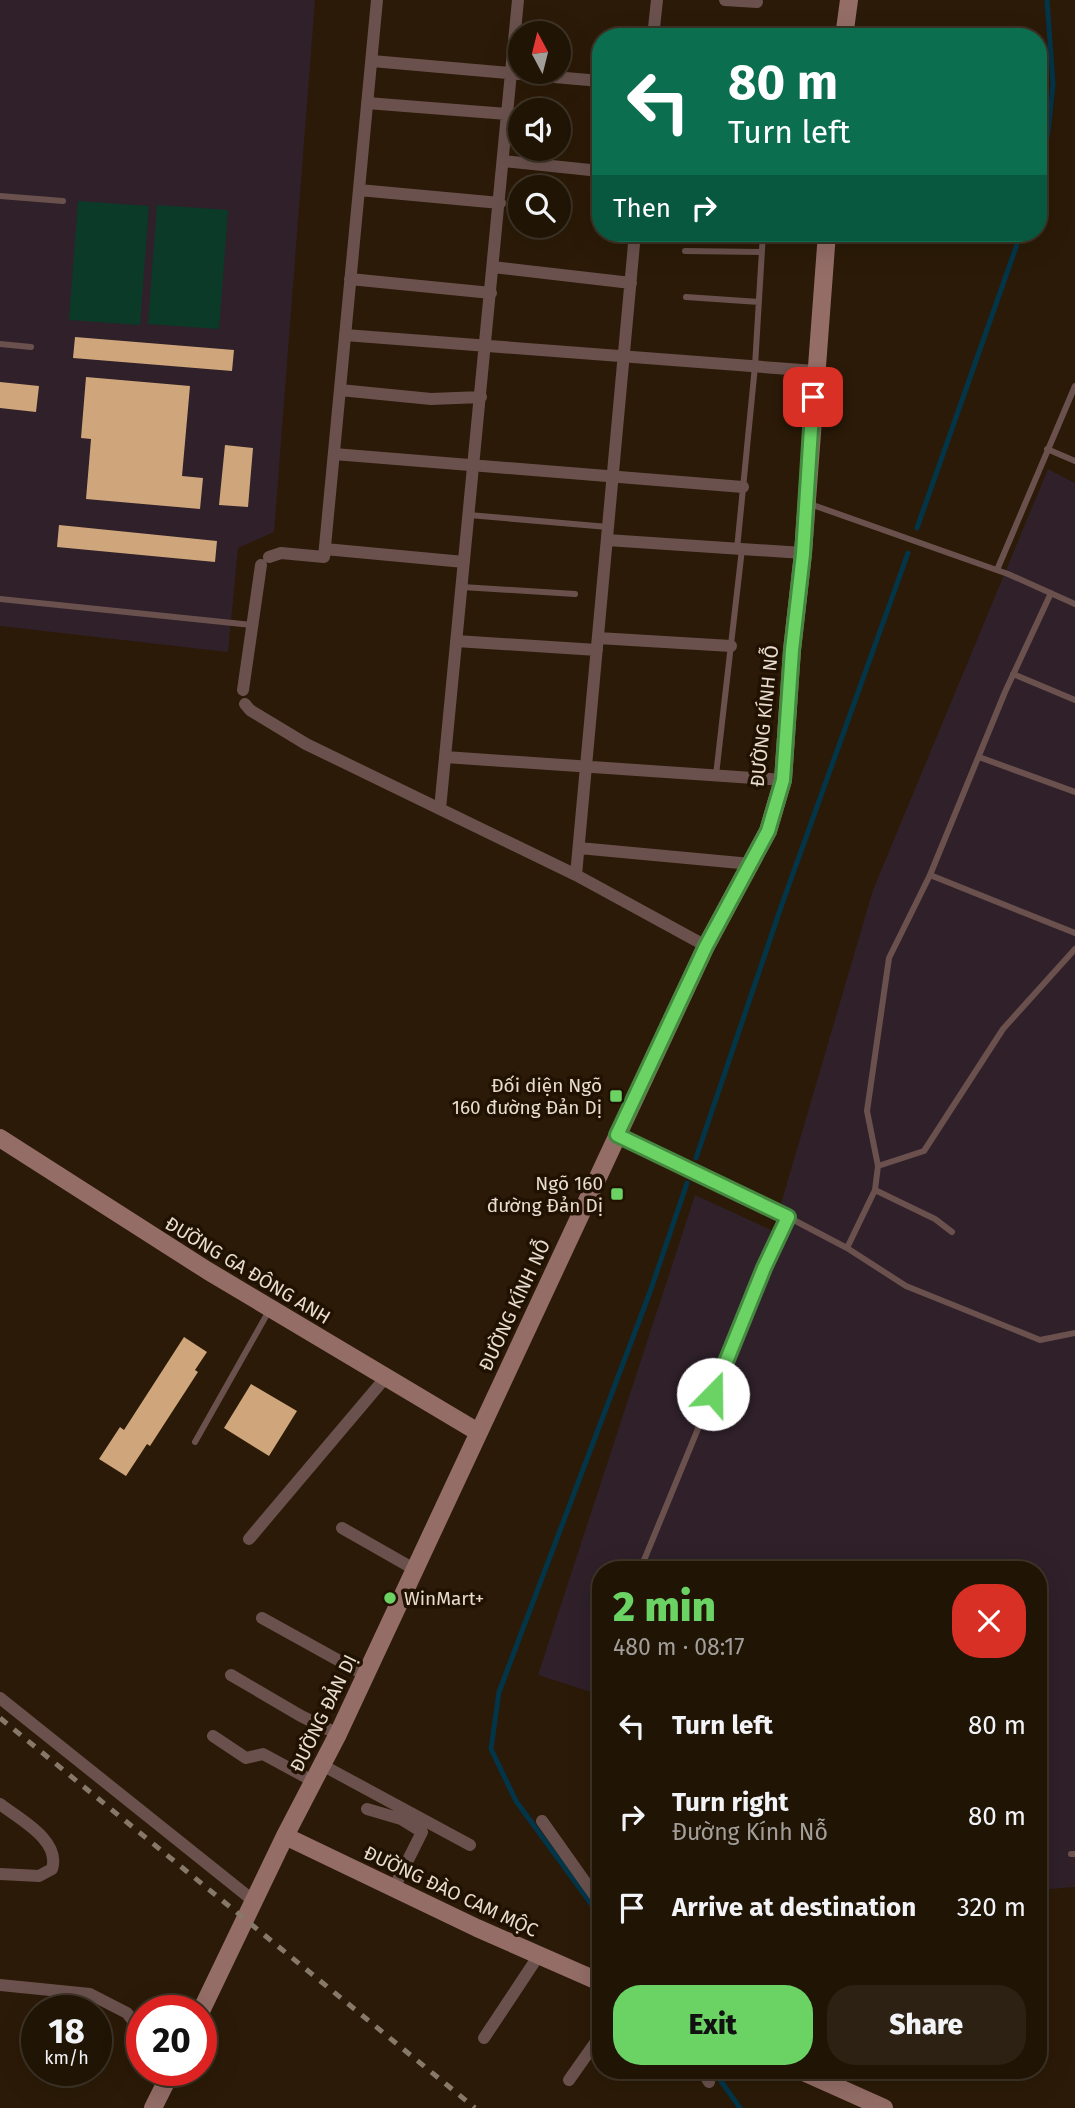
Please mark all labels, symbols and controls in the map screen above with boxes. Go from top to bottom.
north arrow [508,21,570,84]
map controls [508,21,571,238]
text: 80 m [728,53,838,112]
icon: left [613,56,704,147]
button: sound [508,98,571,161]
text: Turn left [728,113,850,151]
button: search [508,175,571,238]
icon: right [685,189,723,227]
text: Then [613,193,671,224]
pin [783,367,843,427]
icon: arrive [794,378,832,416]
street label: ĐƯỜNG KÍNH NỖ [744,644,783,788]
place label: Đối diện Ngõ 160 đường Đản Dị [452,1074,602,1119]
marker: Đối diện Ngõ 160 đường Đản Dị [608,1088,624,1104]
place label: Ngõ 160 đường Đản Dị [487,1172,603,1217]
marker: Ngõ 160 đường Đản Dị [609,1186,625,1202]
street label: ĐƯỜNG GA ĐÔNG ANH [161,1212,335,1329]
street label: ĐƯỜNG KÍNH NỖ [472,1235,555,1375]
position arrow [676,1357,750,1431]
text: 2 min [613,1582,716,1632]
button: close [952,1584,1026,1658]
place label: WinMart+ [404,1587,484,1610]
marker: WinMart+ [382,1590,398,1606]
text: 480 m · 08:17 [613,1633,745,1661]
street label: ĐƯỜNG ĐẢN DỊ [285,1651,362,1776]
icon: left [613,1707,651,1745]
text: Turn left [672,1710,773,1741]
text: 80 m [968,1710,1026,1741]
text: Turn right [672,1787,789,1818]
icon: right [613,1798,651,1836]
text: 80 m [968,1801,1026,1832]
text: Đường Kính Nỗ [672,1818,828,1846]
street label: ĐƯỜNG ĐÀO CAM MỘC [360,1841,542,1942]
icon: arrive [613,1889,651,1927]
text: Arrive at destination [672,1892,916,1923]
text: 320 m [957,1892,1026,1923]
button: Exit [613,1985,813,2065]
button: Share [827,1985,1026,2065]
speed limit sign: 20 [126,1995,217,2086]
text: 18 [48,2010,85,2052]
text: km/h [44,2047,89,2069]

